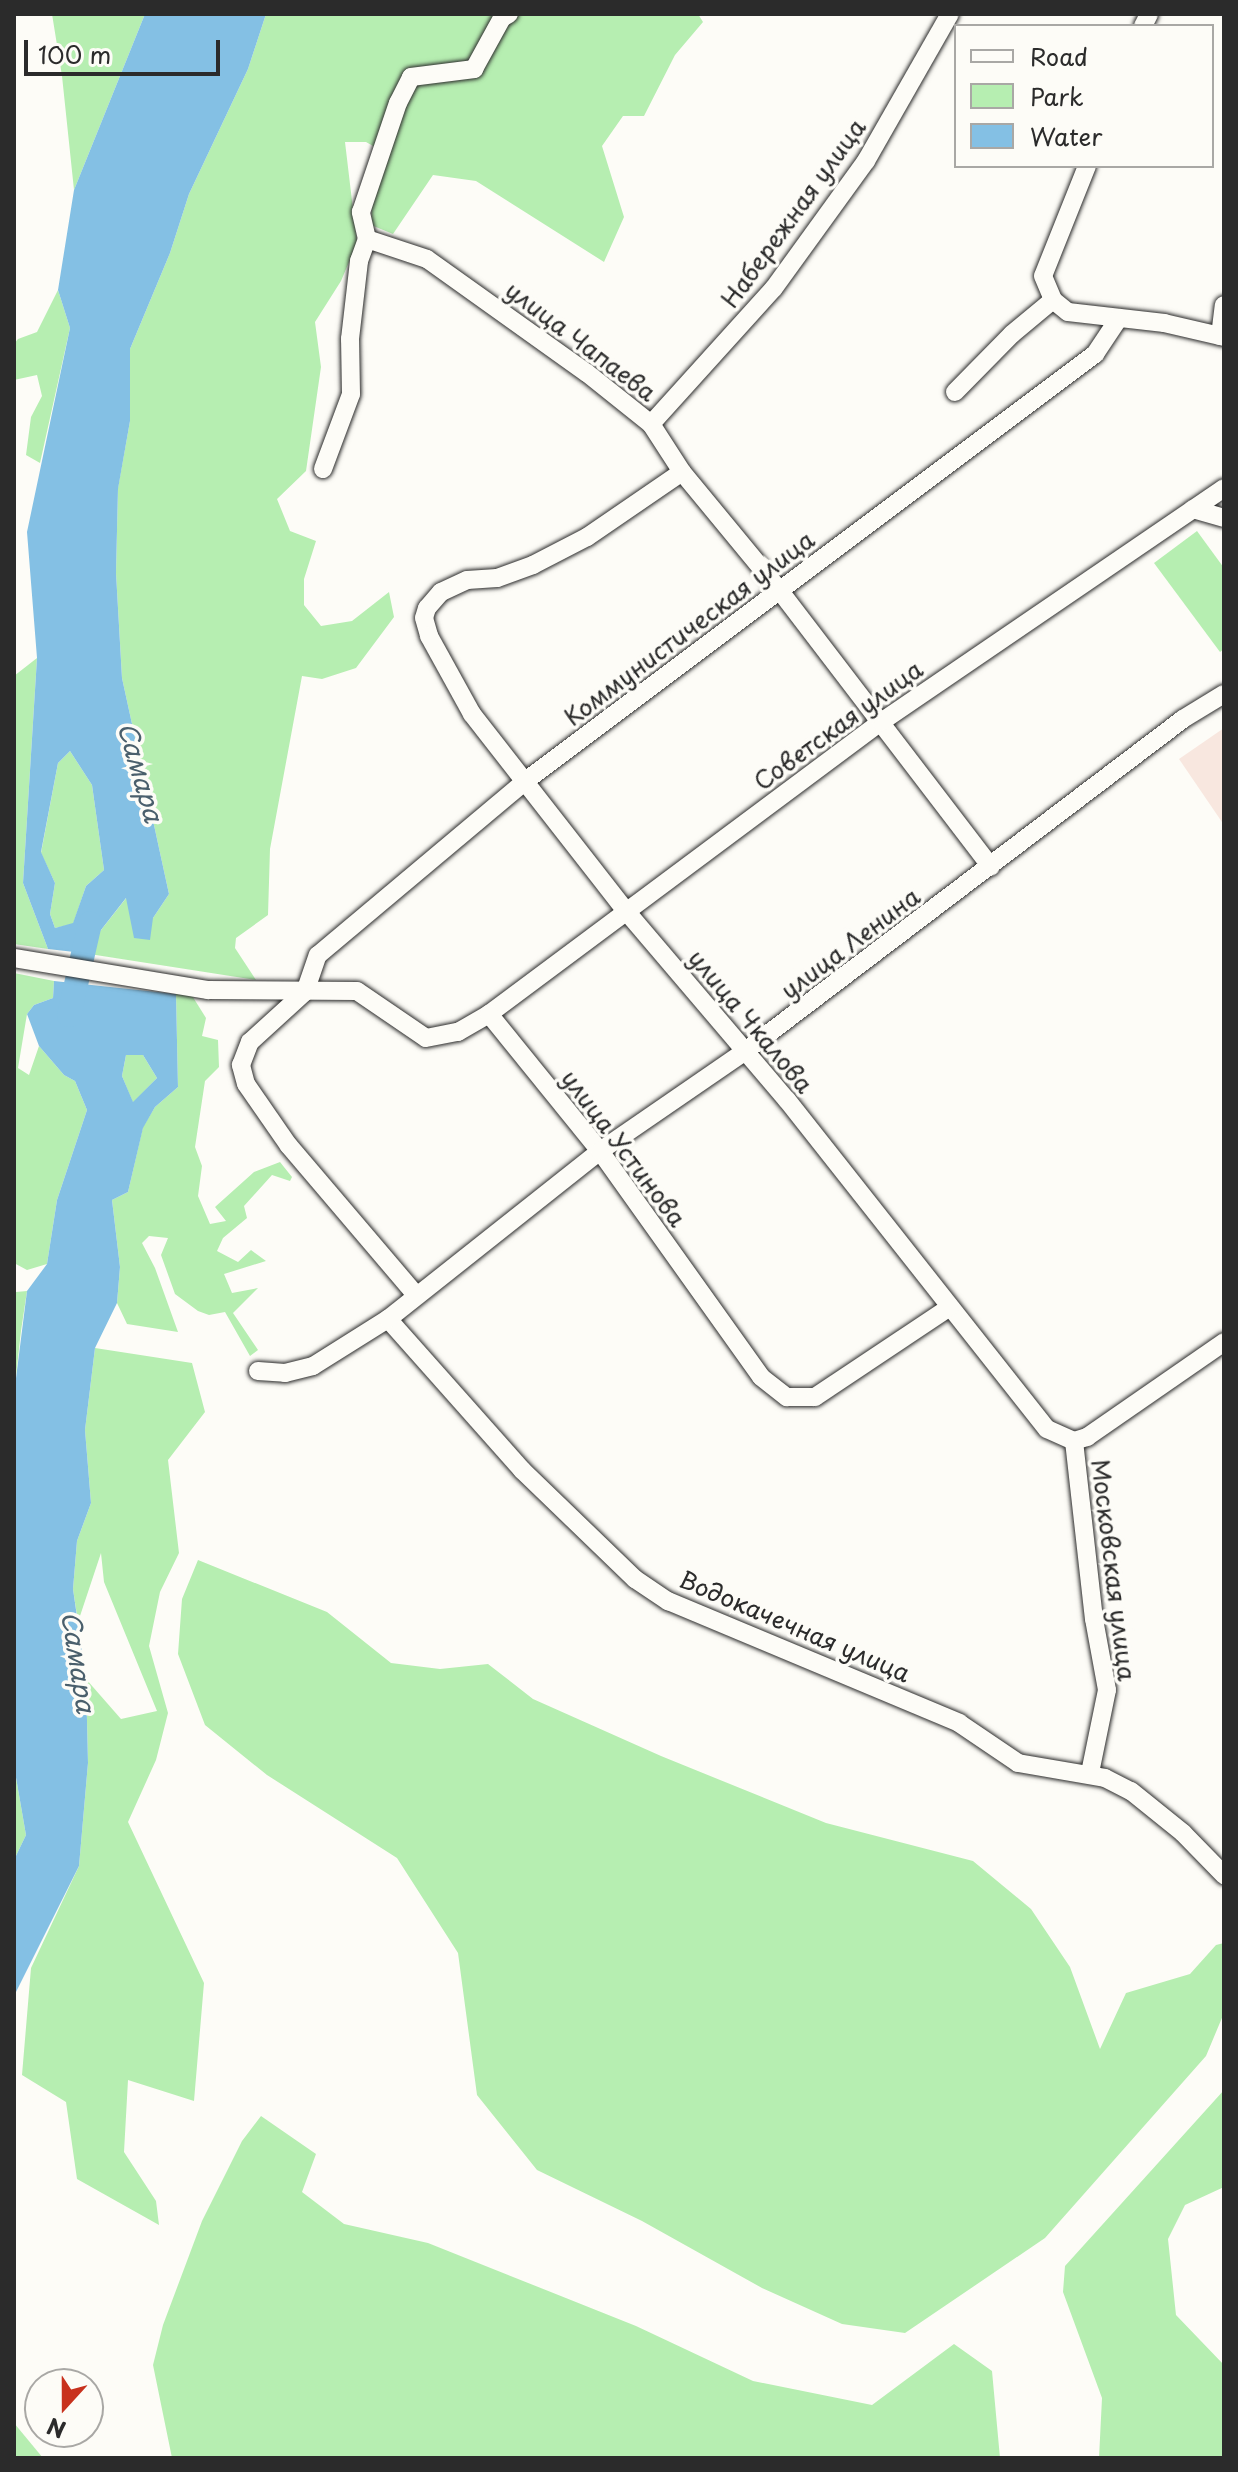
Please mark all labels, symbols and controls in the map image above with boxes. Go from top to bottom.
scale bar [28,24,224,74]
legend [954,24,1214,168]
text: 100 m [38,36,111,72]
text: Road [1030,38,1088,74]
text: Park [1030,78,1084,114]
street label: Набережная улица [714,112,872,314]
text: Water [1030,118,1102,154]
street label: улица Чапаева [500,275,662,407]
street label: Коммунистическая улица [558,524,820,732]
street label: Советская улица [748,654,928,796]
water label: Самара [112,718,170,826]
street label: улица Ленина [774,881,926,1005]
street label: улица Чкалова [682,943,820,1099]
street label: улица Устинова [555,1063,693,1233]
street label: Московская улица [1086,1457,1142,1683]
street label: Водокачечная улица [675,1564,915,1688]
water label: Самара [56,1609,102,1715]
north arrow [24,2368,104,2448]
text: N [42,2410,70,2448]

